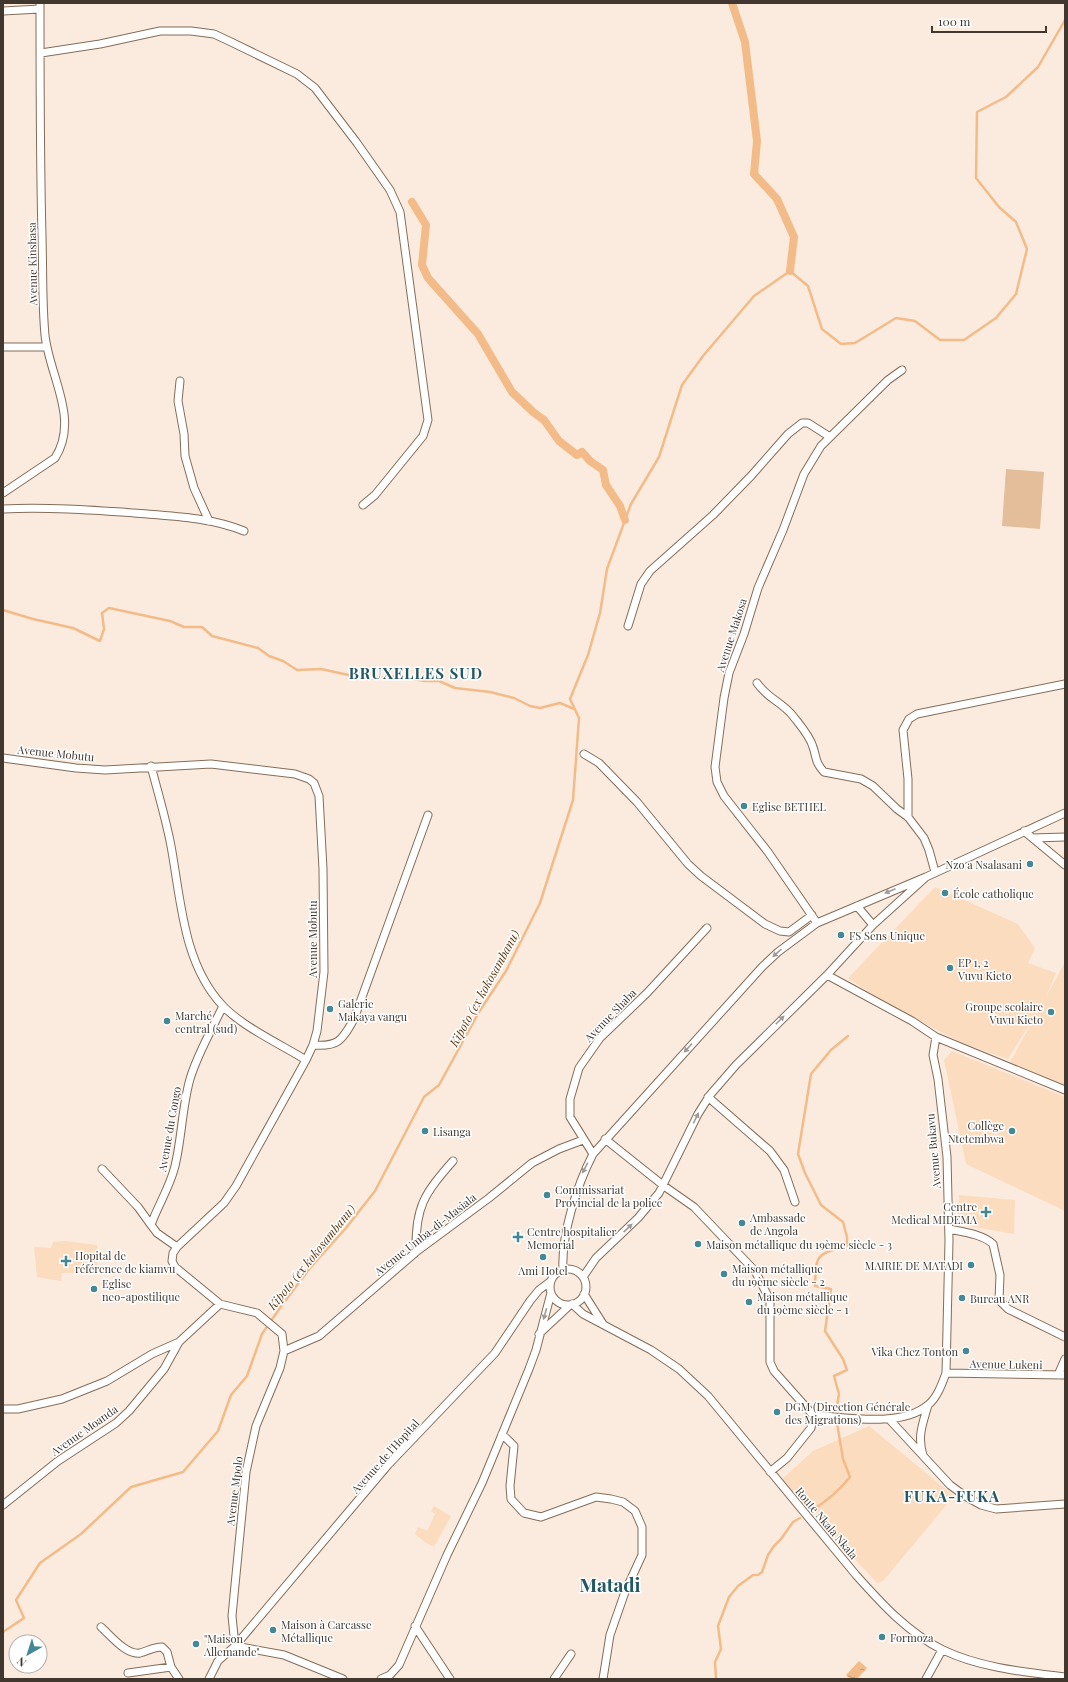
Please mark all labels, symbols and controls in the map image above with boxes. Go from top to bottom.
scale bar [932,8,1046,34]
text: 100 m [938,13,971,29]
street label: Avenue Kinshasa [24,222,40,307]
street label: Avenue Makosa [712,596,750,675]
district label: BRUXELLES SUD [349,663,483,683]
street label: Avenue Mobutu [16,741,96,765]
place label: Eglise BETHEL [752,799,826,814]
marker: Eglise BETHEL [739,801,749,811]
place label: Nzo a Nsalasani [946,857,1022,872]
marker: Nzo a Nsalasani [1025,859,1035,869]
place label: École catholique [953,886,1034,901]
marker: École catholique [940,888,950,898]
one-way arrow [884,889,896,895]
street label: Avenue Mobutu [305,900,320,979]
water label: Kipoto (ex kokosambanu) [445,927,523,1050]
place label: FS Sens Unique [849,928,925,943]
marker: FS Sens Unique [836,930,846,940]
one-way arrow [772,949,782,958]
place label: EP 1, 2 Vuvu Kieto [957,955,1012,983]
marker: EP 1, 2 Vuvu Kieto [945,963,955,973]
street label: Avenue Shaba [580,985,640,1046]
place label: Galerie Makaya vangu [338,996,408,1024]
place label: Groupe scolaire Vuvu Kieto [965,999,1043,1027]
marker: Galerie Makaya vangu [325,1004,335,1014]
marker: Groupe scolaire Vuvu Kieto [1046,1007,1056,1017]
place label: Marché central (sud) [175,1008,237,1036]
one-way arrow [775,1015,785,1025]
marker: Marché central (sud) [162,1016,172,1026]
one-way arrow [683,1043,693,1053]
street label: Avenue du Congo [154,1085,184,1174]
street label: Avenue Bukavu [922,1112,944,1190]
one-way arrow [693,1113,699,1124]
place label: Collège Ntetembwa [948,1118,1005,1146]
place label: Lisanga [433,1124,471,1139]
marker: Lisanga [420,1126,430,1136]
marker: Collège Ntetembwa [1007,1126,1017,1136]
one-way arrow [582,1162,589,1173]
place label: Commissariat Provincial de la police [555,1182,663,1210]
street label: Avenue Umba-di-Masiala [370,1189,479,1279]
marker: Commissariat Provincial de la police [542,1190,552,1200]
place label: Centre Medical MIDEMA [891,1199,977,1227]
water label: Kipoto (ex kokosambanu) [263,1201,358,1314]
marker: Centre Medical MIDEMA [980,1206,992,1218]
place label: Ambassade de Angola [749,1210,806,1238]
marker: Ambassade de Angola [737,1218,747,1228]
one-way arrow [623,1223,633,1233]
place label: Centre hospitalier Memorial [527,1224,617,1252]
marker: Centre hospitalier Memorial [512,1231,524,1243]
place label: Maison métallique du 19ème siècle - 3 [706,1237,892,1252]
marker: Maison métallique du 19ème siècle - 3 [693,1239,703,1249]
place label: Hopital de référence de kiamvu [75,1248,176,1276]
marker: Ami Hotel [538,1252,548,1262]
marker: Hopital de référence de kiamvu [60,1255,72,1267]
place label: MAIRIE DE MATADI [865,1258,963,1273]
marker: MAIRIE DE MATADI [966,1260,976,1270]
place label: Maison métallique du 19ème siècle - 2 [732,1261,825,1289]
place label: Ami Hotel [517,1263,568,1278]
marker: Maison métallique du 19ème siècle - 2 [719,1269,729,1279]
place label: Eglise neo-apostilique [102,1276,181,1304]
marker: Eglise neo-apostilique [89,1284,99,1294]
place label: Maison métallique du 19ème siècle - 1 [757,1289,849,1317]
place label: Bureau ANR [970,1291,1030,1306]
marker: Bureau ANR [957,1293,967,1303]
marker: Maison métallique du 19ème siècle - 1 [744,1297,754,1307]
one-way arrow [542,1308,548,1320]
place label: Vika Chez Tonton [870,1344,958,1359]
marker: Vika Chez Tonton [961,1346,971,1356]
street label: Avenue Lukeni [968,1356,1043,1372]
place label: DGM (Direction Générale des Migrations) [785,1399,911,1427]
street label: Avenue Moanda [47,1401,121,1459]
marker: DGM (Direction Générale des Migrations) [772,1407,782,1417]
street label: Avenue de l'Hopital [347,1416,422,1497]
street label: Avenue Mpolo [222,1455,246,1528]
street label: Route Nkala Nkala [792,1484,862,1563]
district label: FUKA-FUKA [904,1486,1000,1506]
district label: Matadi [579,1571,641,1597]
place label: Maison à Carcasse Métallique [281,1617,372,1645]
marker: Maison à Carcasse Métallique [268,1625,278,1635]
place label: Formoza [890,1630,934,1645]
place label: "Maison Allemande" [203,1631,260,1659]
marker: Formoza [877,1632,887,1642]
north arrow [8,1634,48,1674]
marker: "Maison Allemande" [191,1639,201,1649]
text: N [14,1654,29,1670]

